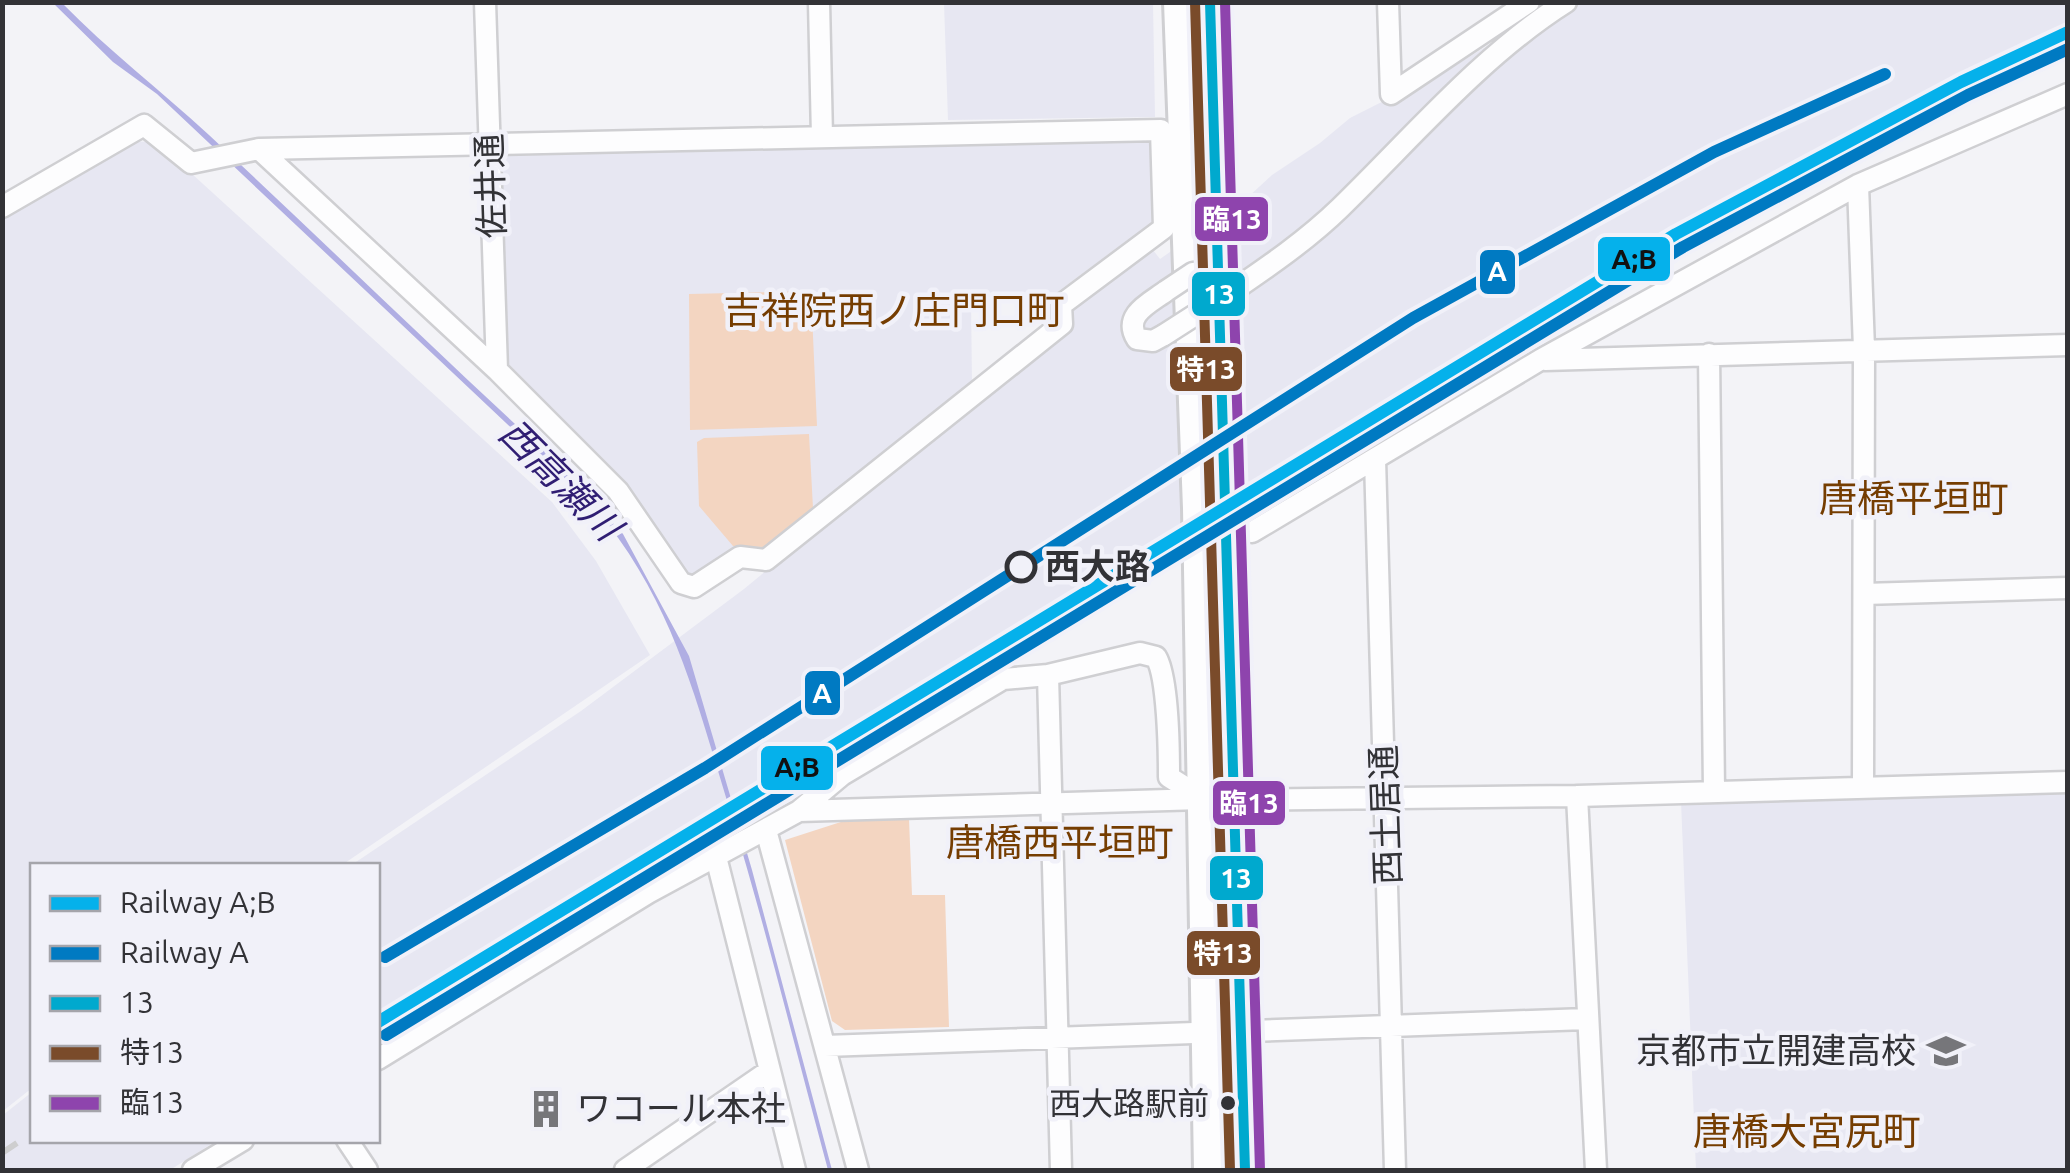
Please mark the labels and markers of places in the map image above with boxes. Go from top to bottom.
place label: 西大路 [1045,546,1150,586]
marker: 西大路 [1006,552,1036,582]
place label: 京都市立開建高校 [1636,1030,1916,1070]
school or university icon: 京都市立開建高校 [1925,1030,1967,1072]
place label: 西大路駅前 [1049,1085,1209,1121]
building icon: ワコール本社 [525,1088,567,1130]
place label: ワコール本社 [576,1088,786,1128]
marker: 西大路駅前 [1218,1093,1238,1113]

